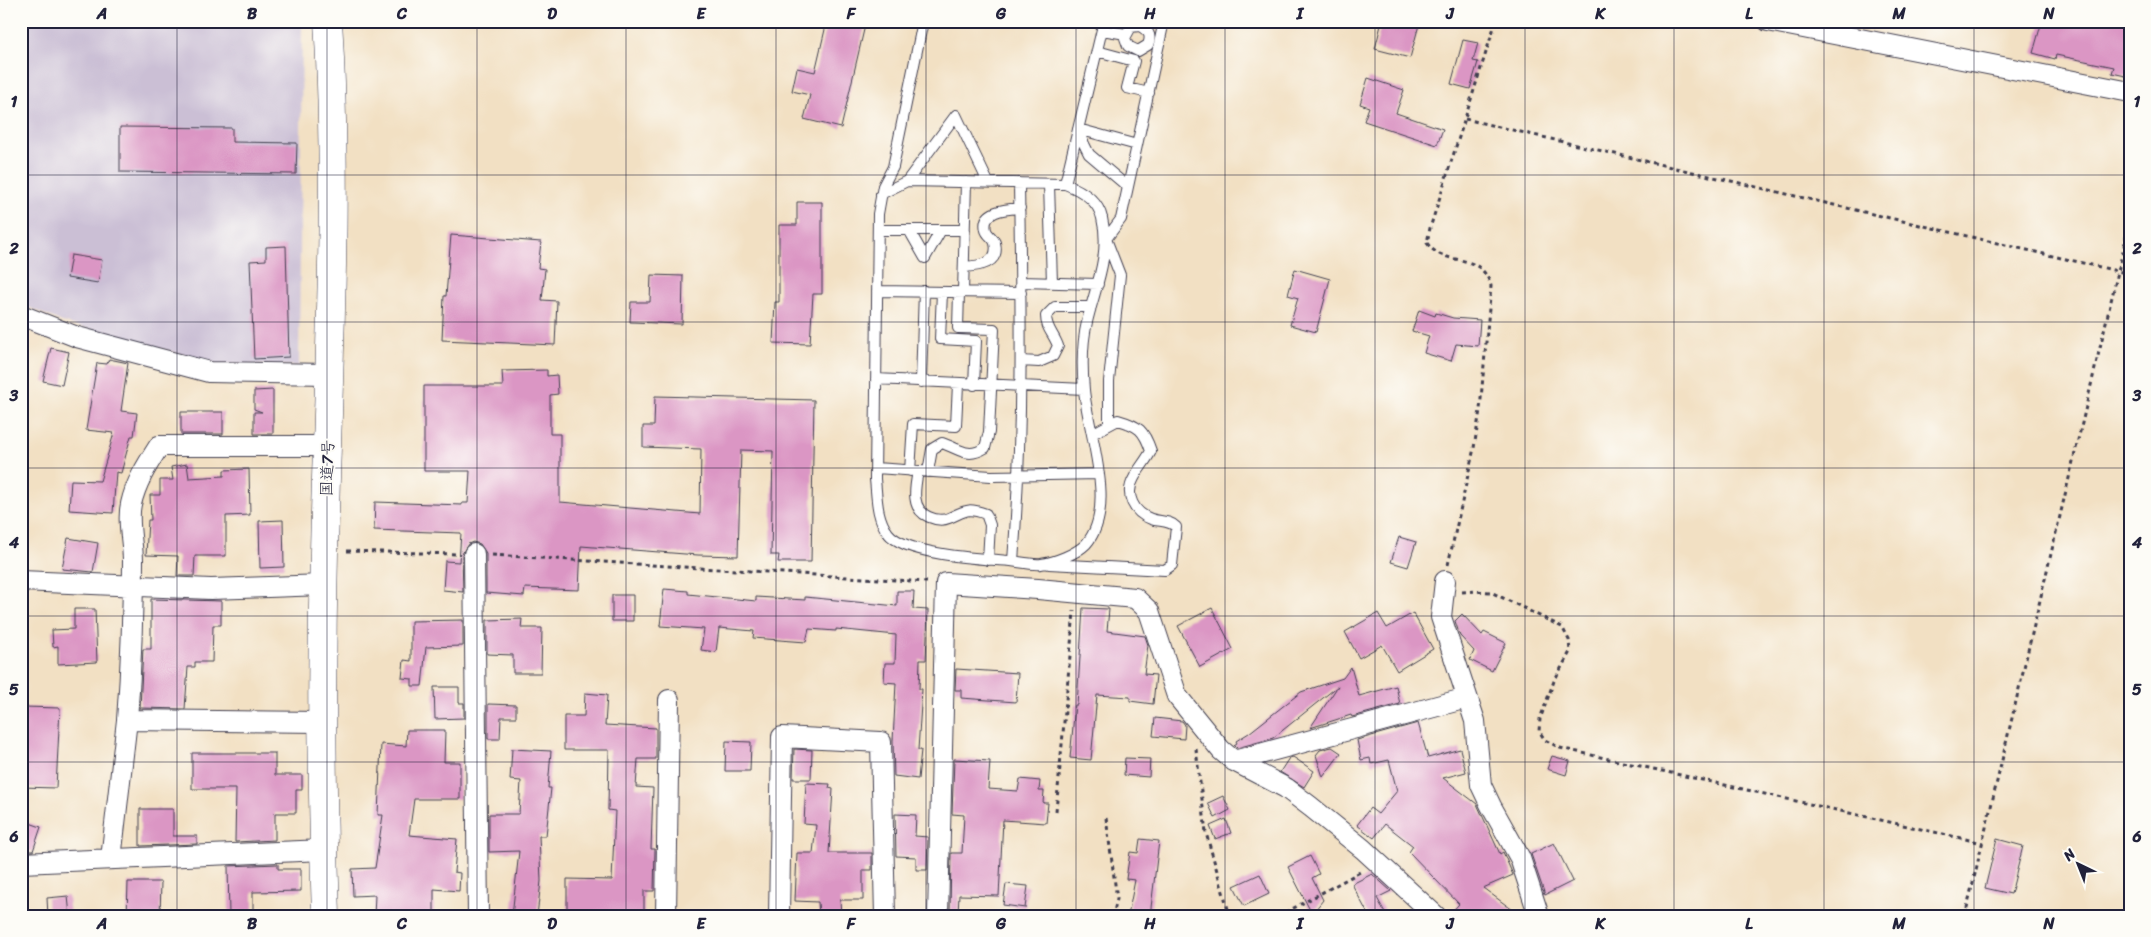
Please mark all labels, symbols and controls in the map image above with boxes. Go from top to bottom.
text: A [96,0,107,28]
text: B [247,0,258,28]
text: C [396,0,408,28]
text: D [547,0,557,28]
text: E [697,0,707,28]
text: F [846,0,857,28]
text: G [995,0,1007,28]
text: H [1143,0,1156,28]
text: I [1296,0,1305,28]
text: J [1445,0,1455,28]
text: K [1594,0,1606,28]
text: L [1745,0,1753,28]
text: M [1891,0,1906,28]
text: N [2042,0,2055,28]
text: 1 [11,87,18,116]
text: 1 [2134,87,2141,116]
text: 2 [8,234,19,263]
text: 2 [2131,234,2142,263]
text: 3 [9,381,19,410]
text: 3 [2132,381,2142,410]
street label: 国道7号 [312,439,342,497]
text: 4 [8,528,19,557]
text: 4 [2131,528,2142,557]
text: 5 [9,675,19,704]
text: 5 [2132,675,2142,704]
text: 6 [8,822,19,851]
text: 6 [2131,822,2142,851]
north arrow [2054,840,2104,890]
text: N [2057,842,2082,868]
text: A [96,909,107,937]
text: B [247,909,258,937]
text: C [396,909,408,937]
text: D [547,909,557,937]
text: E [697,909,707,937]
text: F [846,909,857,937]
text: G [995,909,1007,937]
text: H [1143,909,1156,937]
text: I [1296,909,1305,937]
text: J [1445,909,1455,937]
text: K [1594,909,1606,937]
text: L [1745,909,1753,937]
text: M [1891,909,1906,937]
text: N [2042,909,2055,937]

